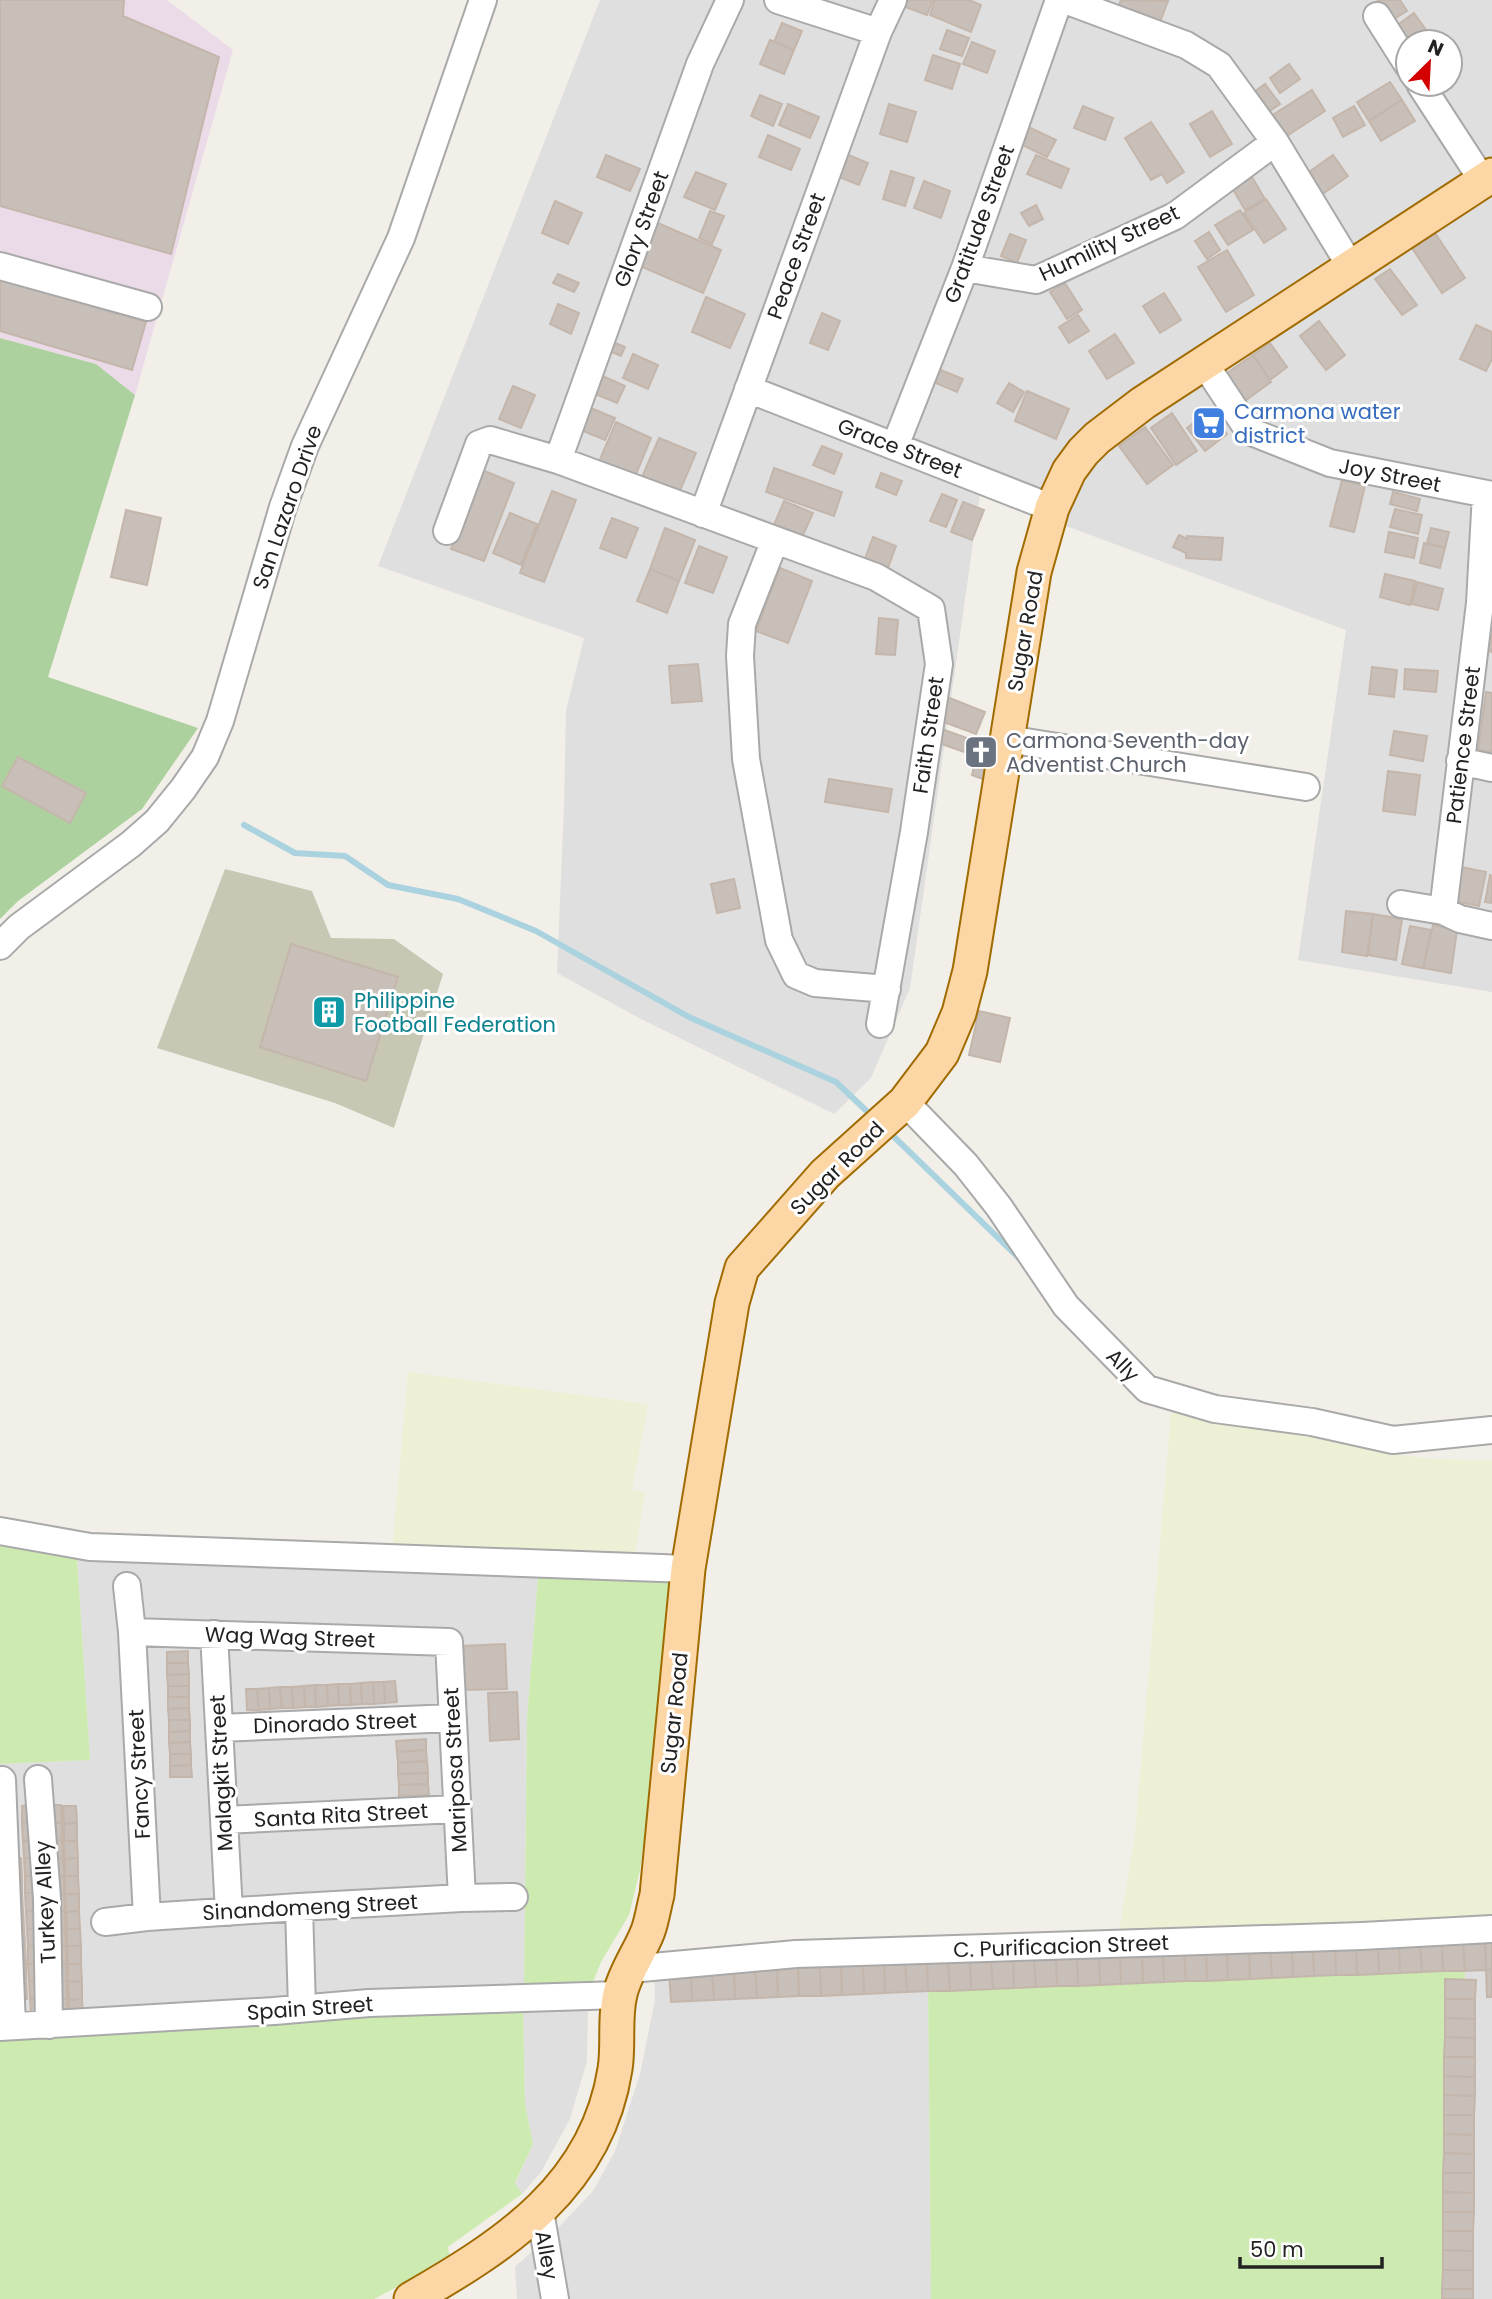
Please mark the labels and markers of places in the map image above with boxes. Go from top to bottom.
place label: Carmona water district [1234,397,1401,450]
supermarket icon: Carmona water district [1190,404,1228,442]
place label: Carmona Seventh-day Adventist Church [1006,726,1249,779]
church icon: Carmona Seventh-day Adventist Church [962,733,1000,771]
place label: Philippine Football Federation [354,986,556,1039]
building icon: Philippine Football Federation [310,993,348,1031]

